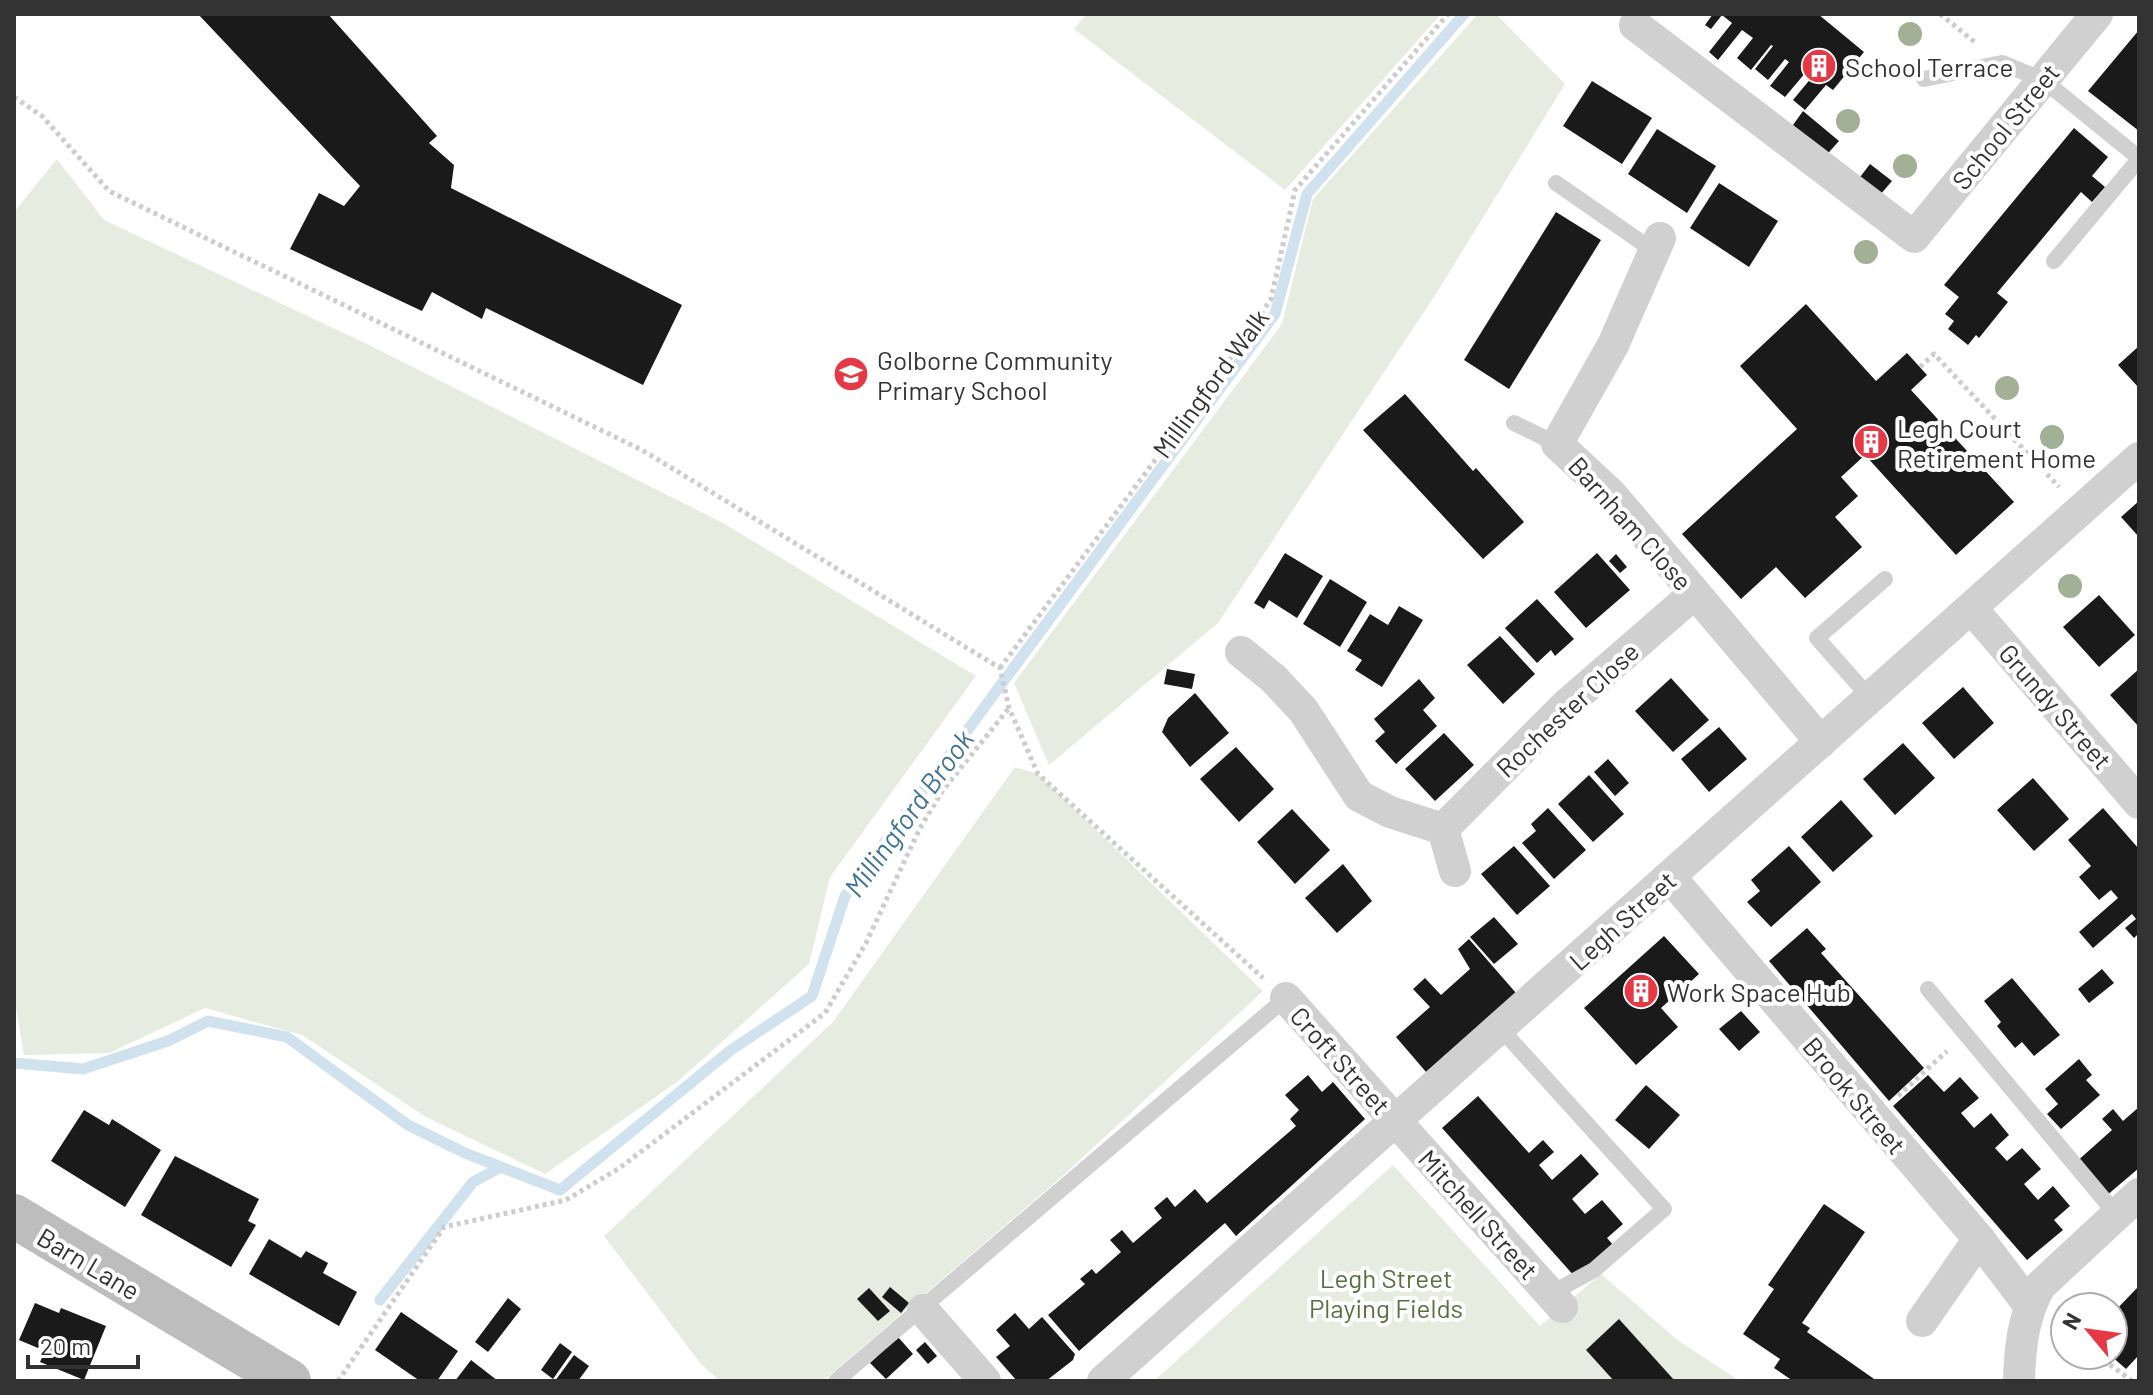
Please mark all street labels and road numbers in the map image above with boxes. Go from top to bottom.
street label: School Street [1945,57,2065,195]
street label: Millingford Walk [1146,302,1274,464]
street label: Barnham Close [1563,450,1699,596]
street label: Rochester Close [1489,635,1645,783]
street label: Grundy Street [1993,637,2119,775]
street label: Legh Street [1562,864,1682,976]
street label: Croft Street [1285,1000,1397,1120]
street label: Brook Street [1797,1030,1913,1160]
street label: Mitchell Street [1413,1143,1545,1285]
street label: Barn Lane [32,1220,146,1306]

